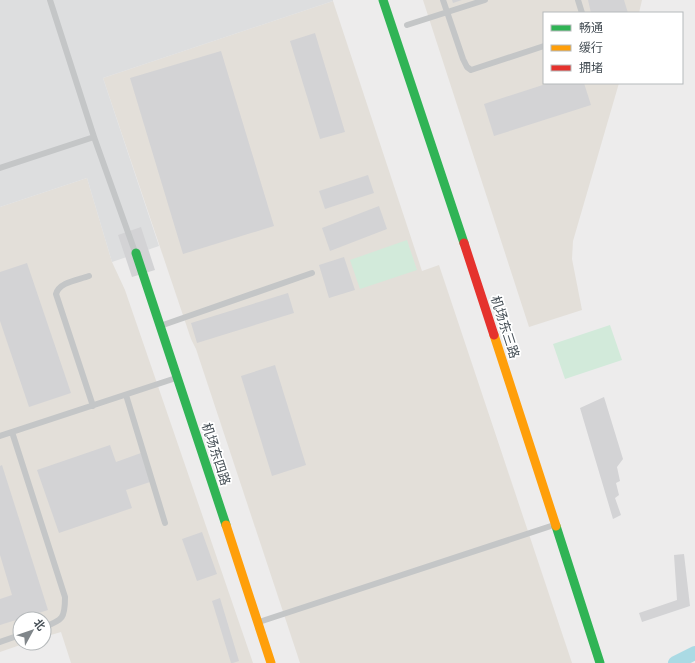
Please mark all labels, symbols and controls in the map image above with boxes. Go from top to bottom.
legend [543,12,683,84]
text: 畅通 [579,21,603,35]
text: 缓行 [579,41,603,55]
text: 拥堵 [579,61,603,75]
street label: 机场东三路 [488,294,522,360]
street label: 机场东四路 [199,421,233,487]
north arrow [12,611,52,651]
text: 北 [31,617,48,633]

